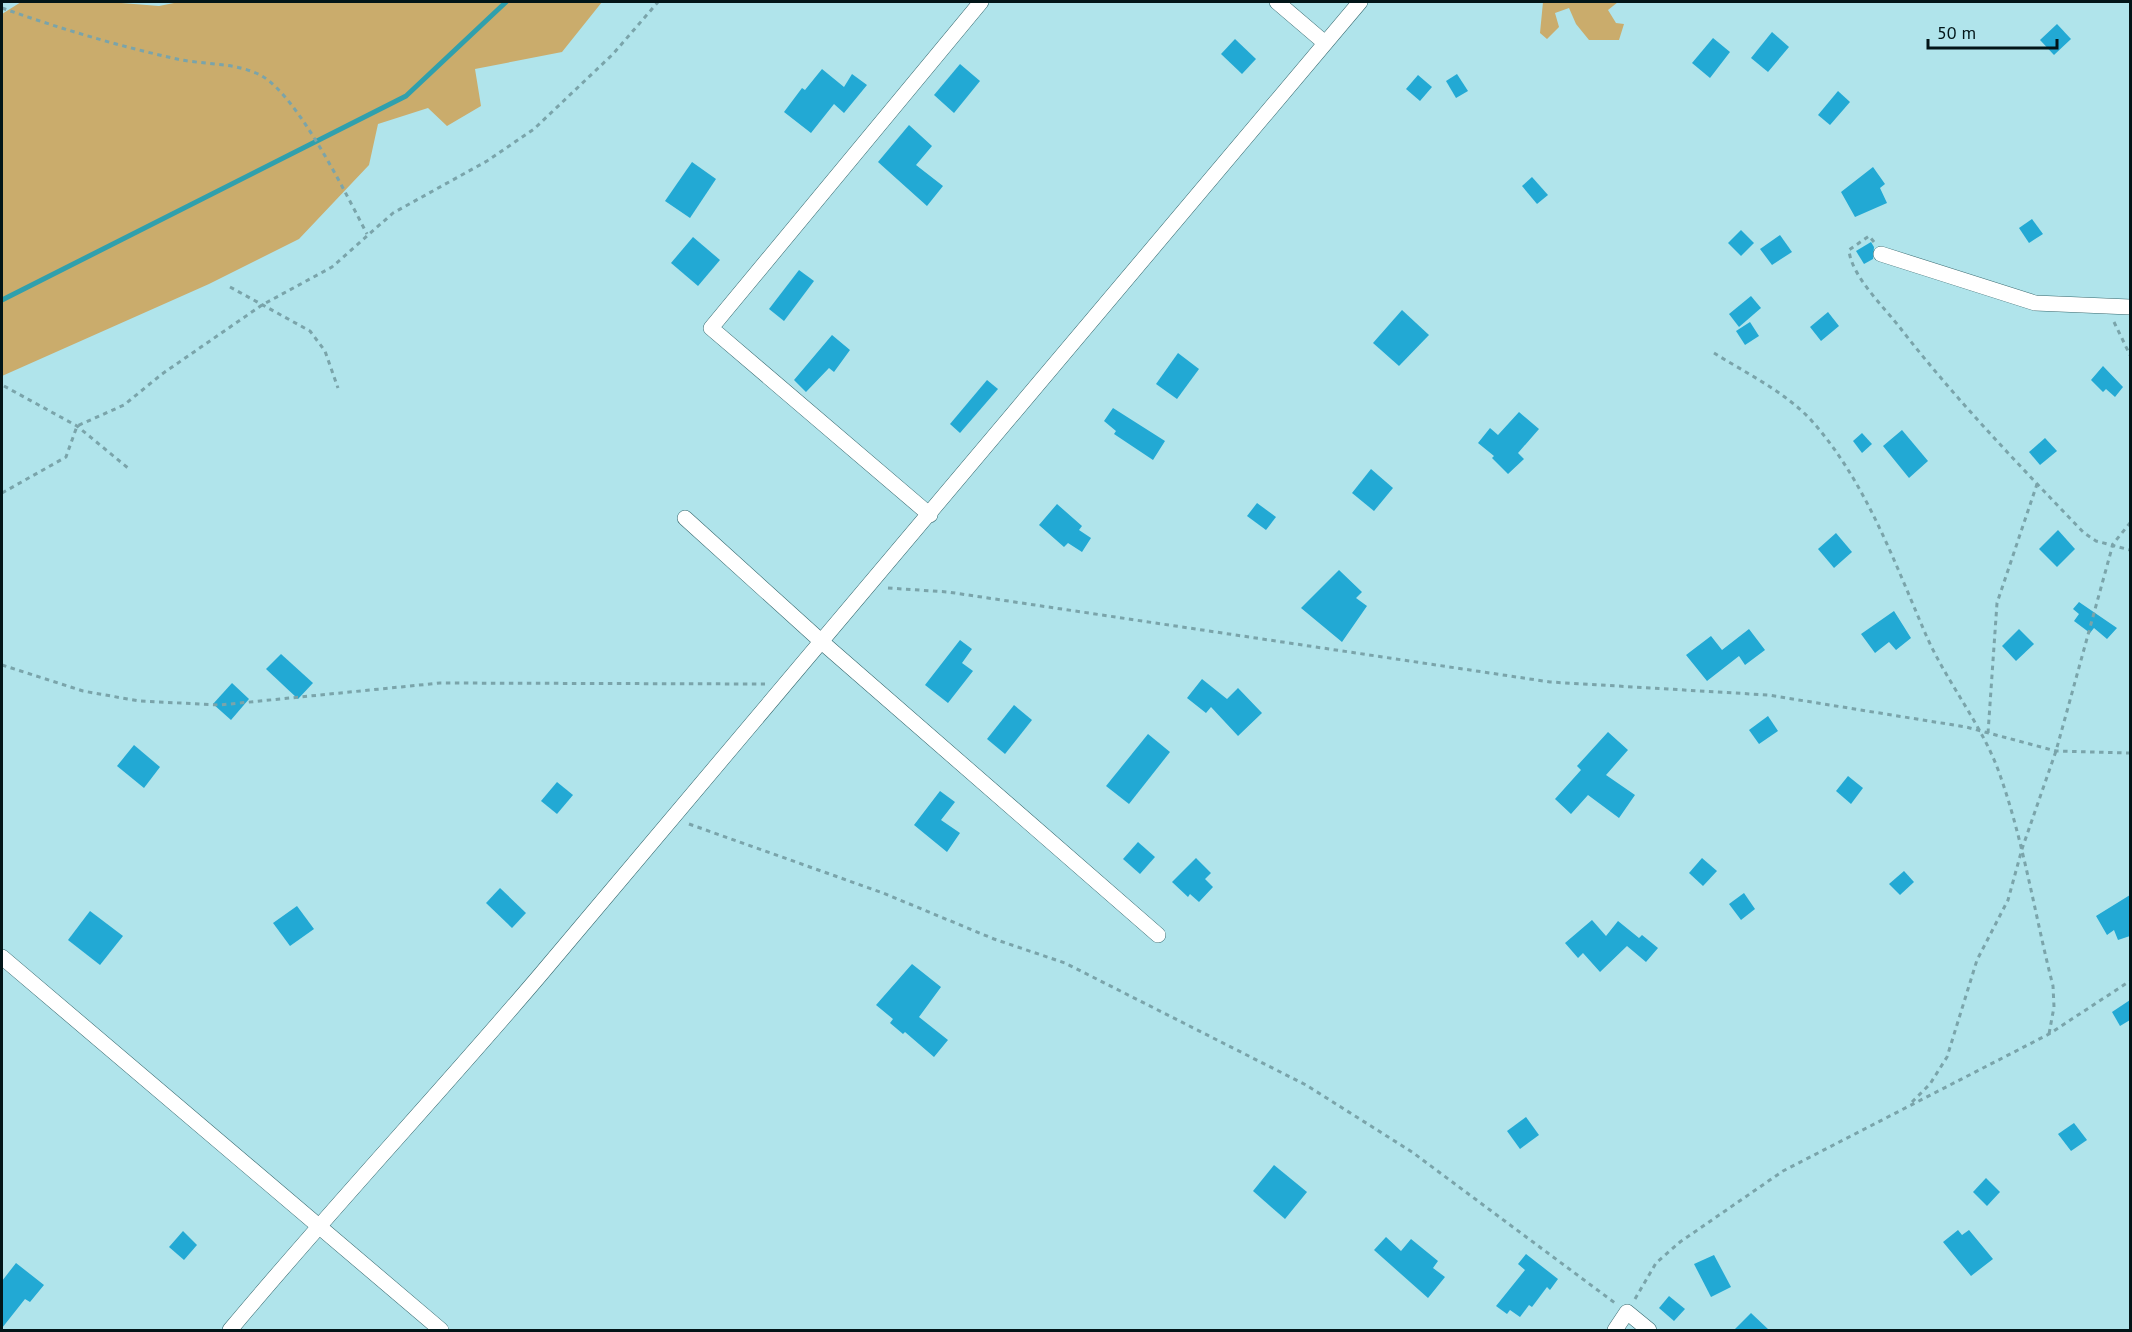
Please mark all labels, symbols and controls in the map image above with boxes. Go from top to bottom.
scale bar [1928,12,2057,50]
text: 50 m [1937,21,1976,44]

